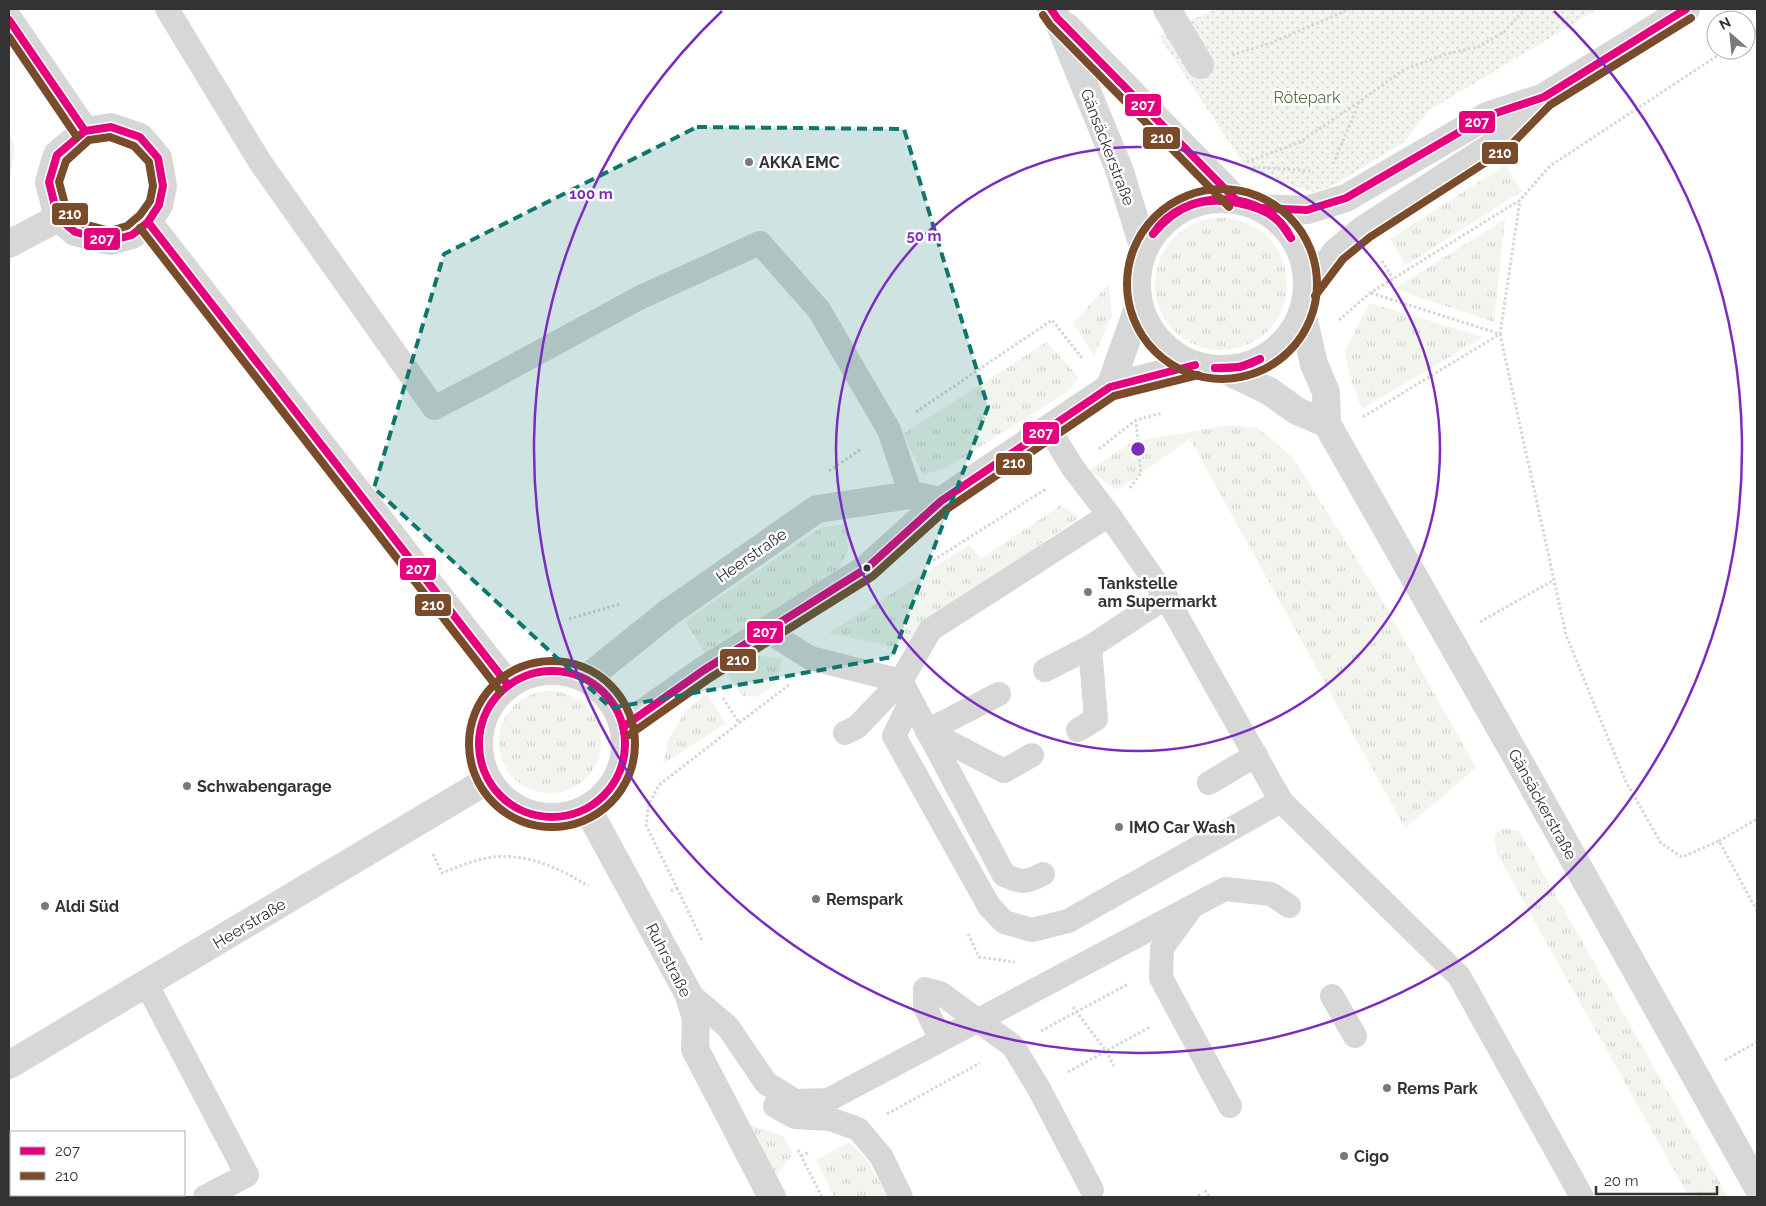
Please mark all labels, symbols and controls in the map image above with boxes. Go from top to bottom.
north arrow [1706,10,1756,60]
text: N [1717,14,1733,33]
street label: Gänsäckerstraße [1077,86,1139,208]
park label: Rötepark [1274,88,1341,107]
line badge: 207 [1124,93,1162,117]
text: 207 [1131,97,1155,113]
line badge: 207 [1458,110,1496,134]
text: 207 [1465,114,1489,130]
line badge: 210 [1142,126,1181,150]
text: 210 [1150,130,1174,146]
line badge: 210 [1481,141,1519,165]
text: 210 [1488,145,1512,161]
place label: AKKA EMC [759,153,840,172]
marker: AKKA EMC [743,156,755,168]
text: 100 m [569,185,613,203]
line badge: 210 [51,202,89,226]
text: 210 [58,206,82,222]
line badge: 207 [83,227,121,251]
text: 50 m [906,227,942,245]
text: 207 [90,231,114,247]
line badge: 207 [1022,421,1060,445]
text: 207 [1029,425,1053,441]
centre of rings [1129,440,1147,458]
line badge: 210 [995,452,1033,476]
text: 210 [1002,455,1026,471]
street label: Heerstraße [712,524,790,587]
line badge: 207 [399,557,437,581]
text: 207 [406,561,430,577]
unlabelled marker [862,563,872,573]
place label: Tankstelle am Supermarkt [1098,574,1217,611]
marker: Tankstelle am Supermarkt [1082,586,1094,598]
line badge: 210 [414,593,452,617]
text: 210 [421,597,445,613]
line badge: 207 [746,620,784,644]
text: 207 [753,624,777,640]
line badge: 210 [719,648,757,672]
text: 210 [726,652,750,668]
street label: Gänsäckerstraße [1504,746,1581,863]
place label: Schwabengarage [197,777,332,796]
marker: Schwabengarage [181,780,193,792]
place label: IMO Car Wash [1129,818,1235,837]
marker: IMO Car Wash [1113,821,1125,833]
place label: Remspark [826,890,903,909]
marker: Remspark [810,893,822,905]
street label: Heerstraße [209,894,289,953]
place label: Aldi Süd [55,897,119,916]
marker: Aldi Süd [39,900,51,912]
street label: Ruhrstraße [642,920,695,1000]
place label: Rems Park [1397,1079,1478,1098]
marker: Rems Park [1381,1082,1393,1094]
legend [10,1131,185,1196]
text: 207 [55,1142,80,1160]
place label: Cigo [1354,1147,1389,1166]
marker: Cigo [1338,1150,1350,1162]
scale bar [1596,1164,1717,1196]
text: 210 [55,1167,78,1185]
text: 20 m [1604,1172,1639,1190]

